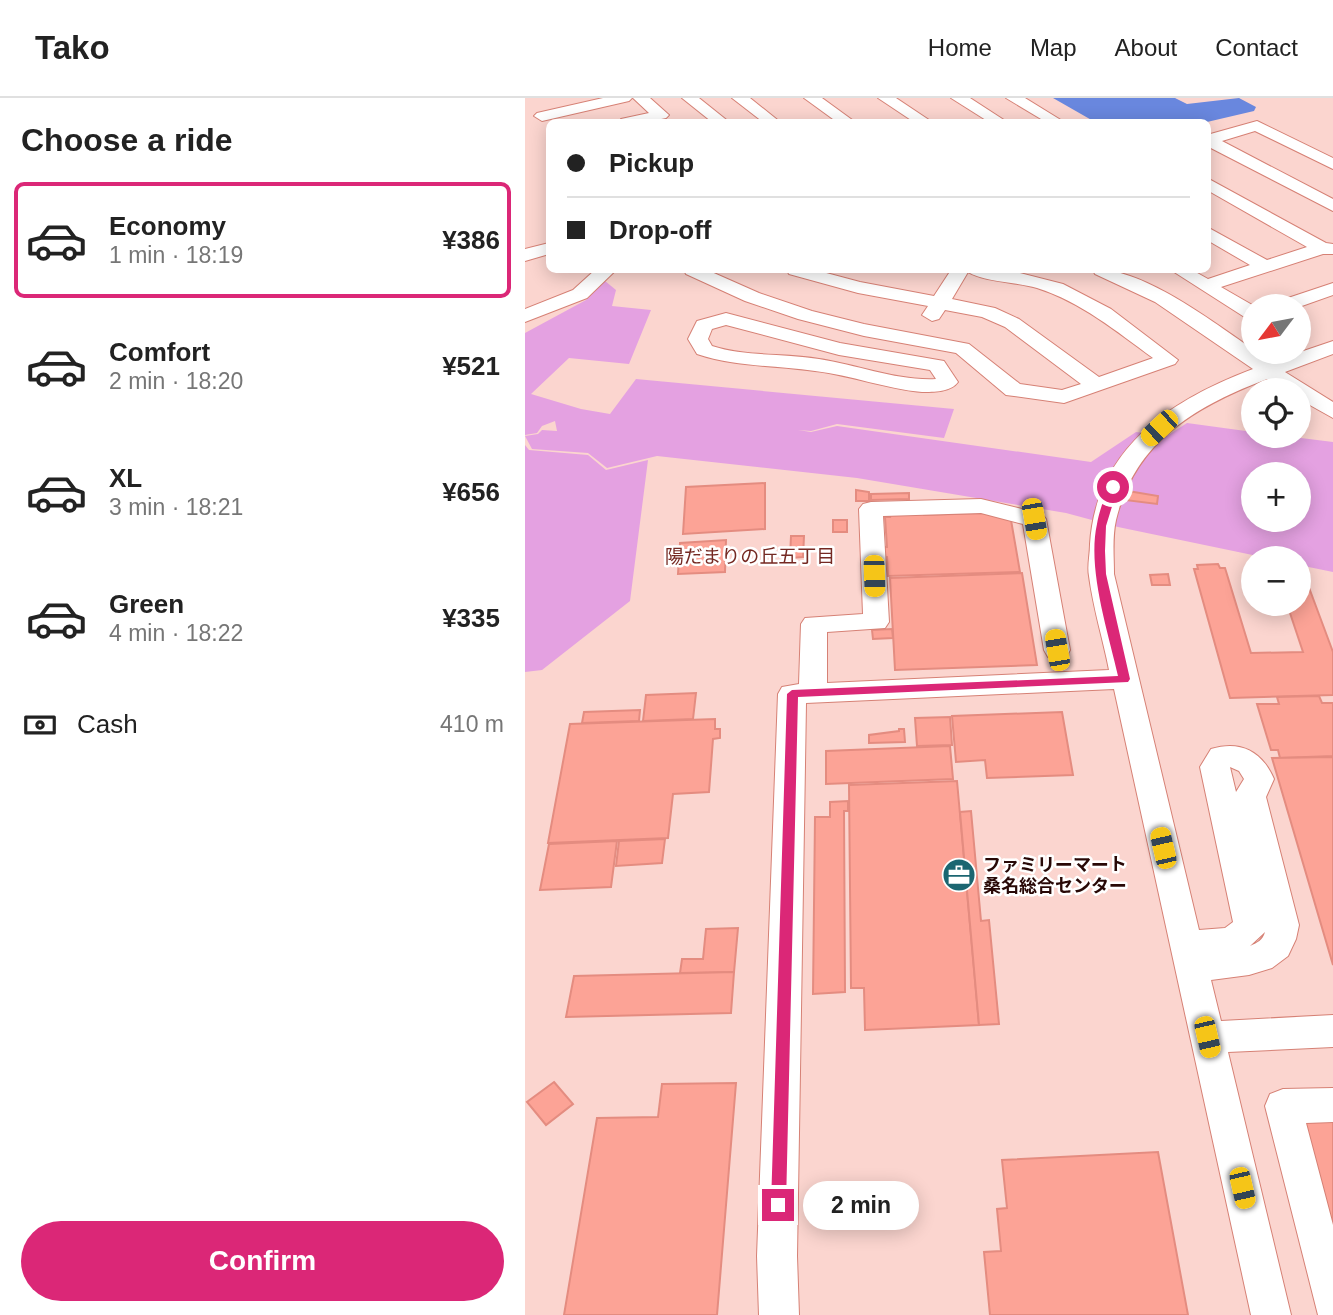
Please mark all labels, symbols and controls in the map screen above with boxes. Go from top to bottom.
text: Tako [35,29,110,66]
text: Home [928,34,992,61]
text: Map [1030,34,1077,61]
text: About [1115,34,1177,61]
text: Contact [1215,34,1298,61]
text: Choose a ride [21,122,233,158]
text: Pickup [609,148,694,178]
icon: car [25,209,88,272]
text: Economy [109,211,226,241]
text: Drop-off [609,215,712,245]
text: ¥386 [442,225,500,255]
text: 1 min · 18:19 [109,242,243,268]
north arrow [1241,294,1311,364]
map controls [1241,294,1311,616]
icon: car [25,335,88,398]
text: Comfort [109,337,210,367]
text: ¥521 [442,351,500,381]
text: 2 min · 18:20 [109,368,243,394]
button: locate [1241,378,1311,448]
car [1137,406,1182,450]
icon: car [25,461,88,524]
button: + [1241,462,1311,532]
text: XL [109,463,142,493]
route start [1097,471,1129,503]
text: ¥656 [442,477,500,507]
text: 3 min · 18:21 [109,494,243,520]
car [1021,496,1048,542]
district label: 陽だまりの丘五丁目 [665,546,835,567]
button: − [1241,546,1311,616]
car [863,555,886,597]
icon: car [25,587,88,650]
text: Green [109,589,184,619]
text: ¥335 [442,603,500,633]
text: 4 min · 18:22 [109,620,243,646]
car [1044,627,1071,673]
icon: cash [21,706,59,744]
text: Cash [77,709,138,739]
text: 410 m [440,711,504,737]
car [1149,825,1178,871]
place label: ファミリーマート 桑名総合センター [983,855,1127,896]
office icon: ファミリーマート 桑名総合センター [940,856,978,894]
car [1193,1014,1222,1060]
car [1228,1165,1257,1211]
callout: 2 min [803,1180,918,1230]
route end [762,1189,794,1221]
text: 2 min [831,1192,891,1218]
button: Confirm [21,1221,504,1301]

